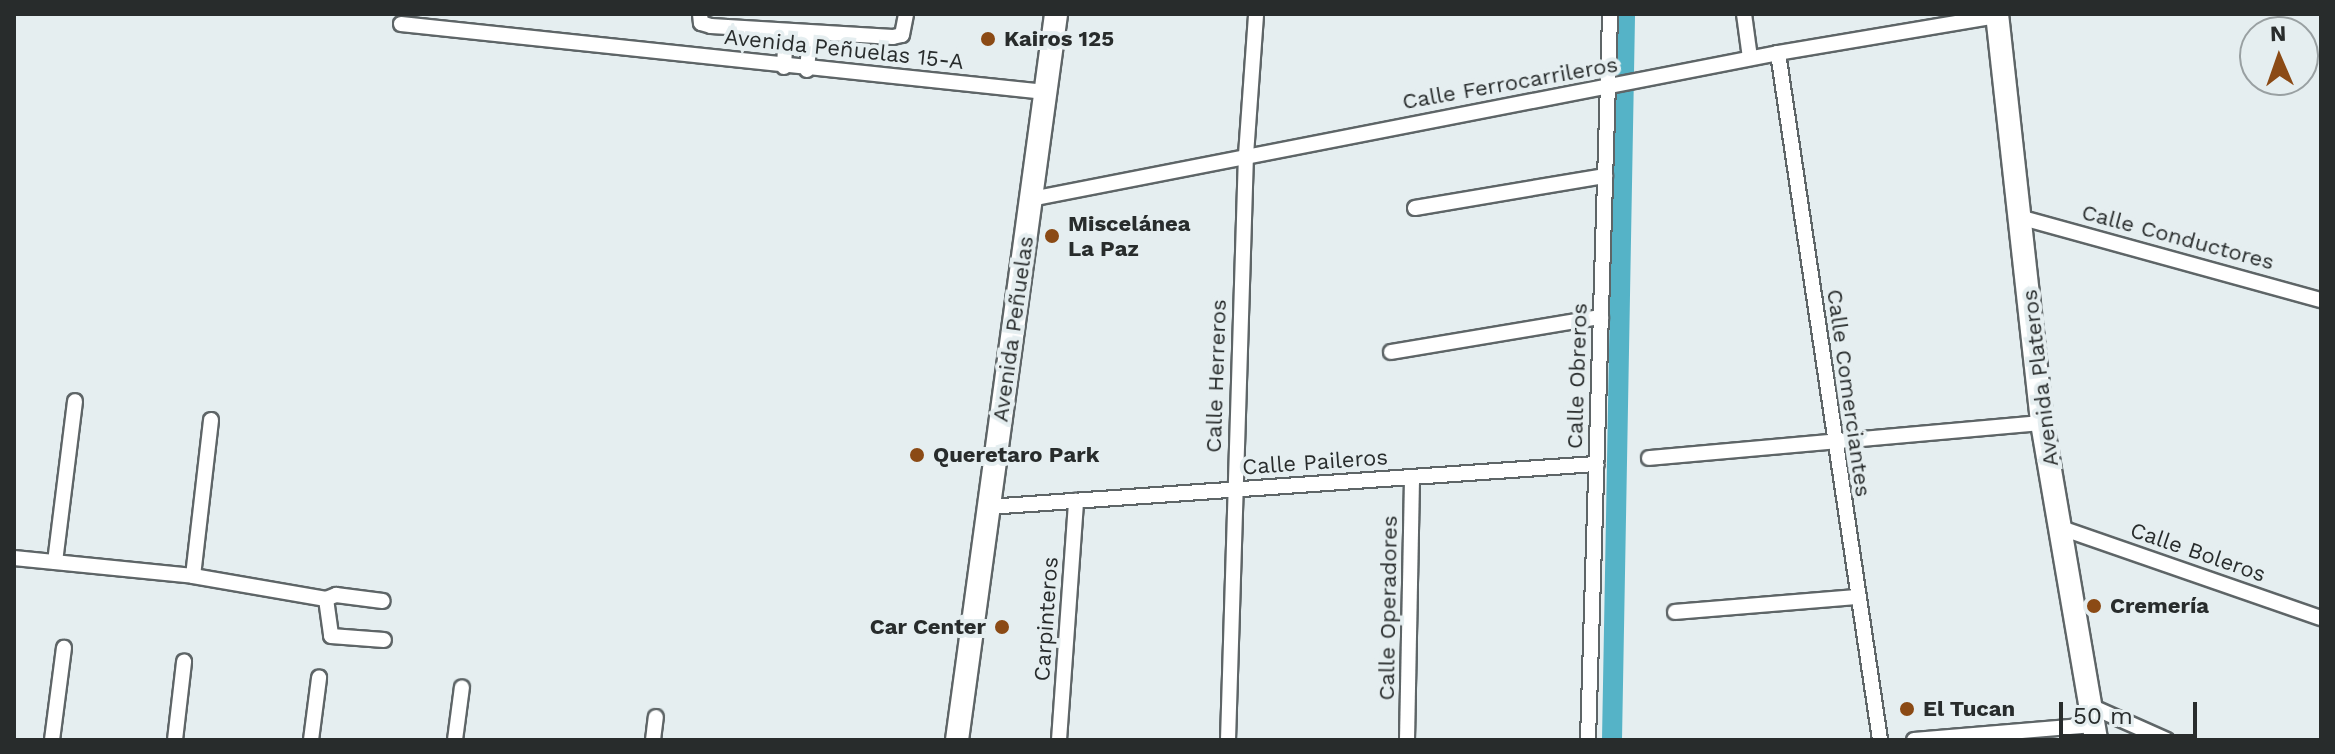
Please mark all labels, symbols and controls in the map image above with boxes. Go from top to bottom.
north arrow [2239,16,2319,96]
text: N [2270,21,2287,46]
street label: Avenida Peñuelas 15-A [722,23,966,75]
place label: Kairos 125 [1004,26,1114,52]
marker: Kairos 125 [979,30,997,48]
street label: Calle Ferrocarrileros [1400,51,1620,115]
street label: Calle Conductores [2079,199,2277,275]
place label: Miscelánea La Paz [1068,210,1191,262]
marker: Miscelánea La Paz [1043,227,1061,245]
street label: Avenida Peñuelas [987,234,1039,424]
street label: Calle Comerciantes [1821,287,1877,499]
street label: Avenida Plateros [2016,288,2064,468]
street label: Calle Herreros [1200,299,1232,453]
street label: Calle Obreros [1561,303,1593,449]
place label: Queretaro Park [933,442,1099,468]
street label: Calle Paileros [1241,444,1389,480]
marker: Queretaro Park [908,446,926,464]
street label: Calle Operadores [1373,515,1403,701]
street label: Calle Boleros [2127,516,2269,588]
street label: Carpinteros [1028,556,1064,682]
place label: Cremería [2110,593,2209,619]
marker: Cremería [2085,597,2103,615]
place label: Car Center [869,614,986,640]
marker: Car Center [993,618,1011,636]
scale bar [2063,686,2201,736]
place label: El Tucan [1923,696,2016,722]
marker: El Tucan [1898,700,1916,718]
text: 50 m [2073,702,2133,730]

